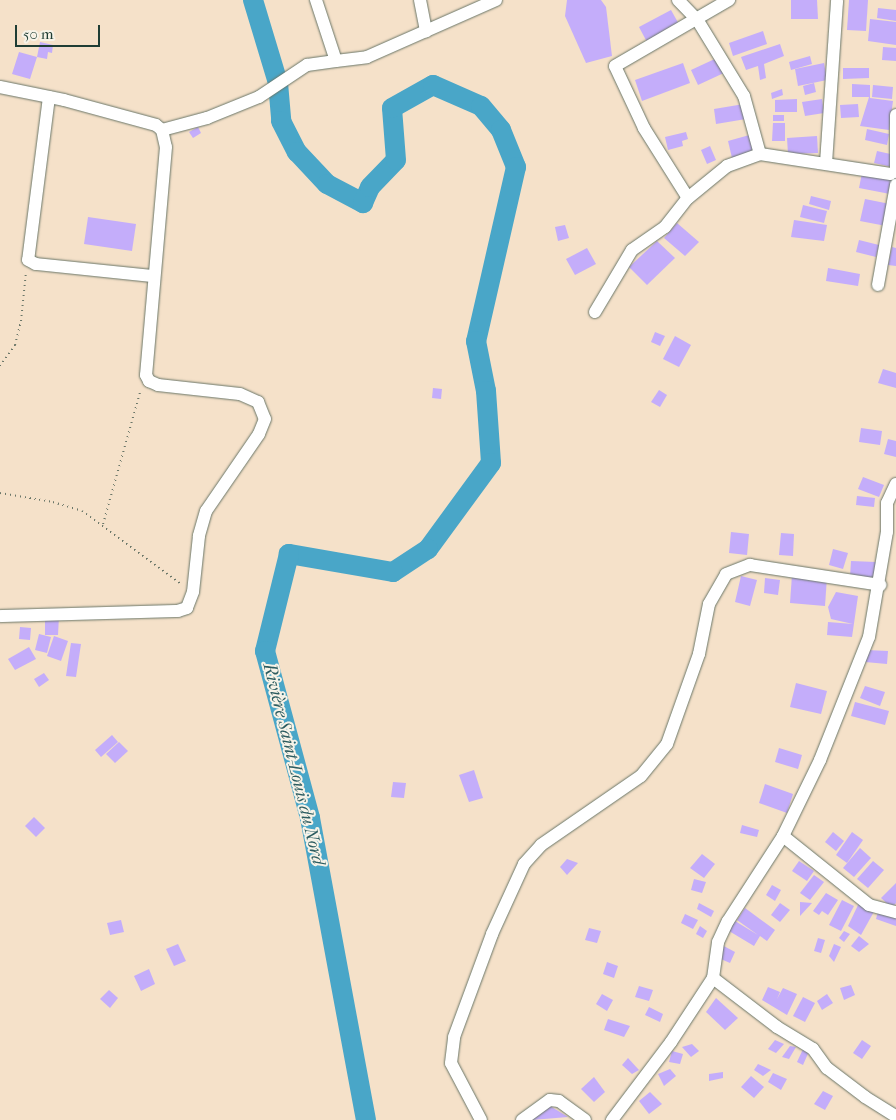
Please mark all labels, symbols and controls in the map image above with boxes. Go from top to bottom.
scale bar [18,15,102,47]
text: 50 m [23,25,53,43]
water label: Rivière Saint-Louis du Nord [257,661,329,867]

